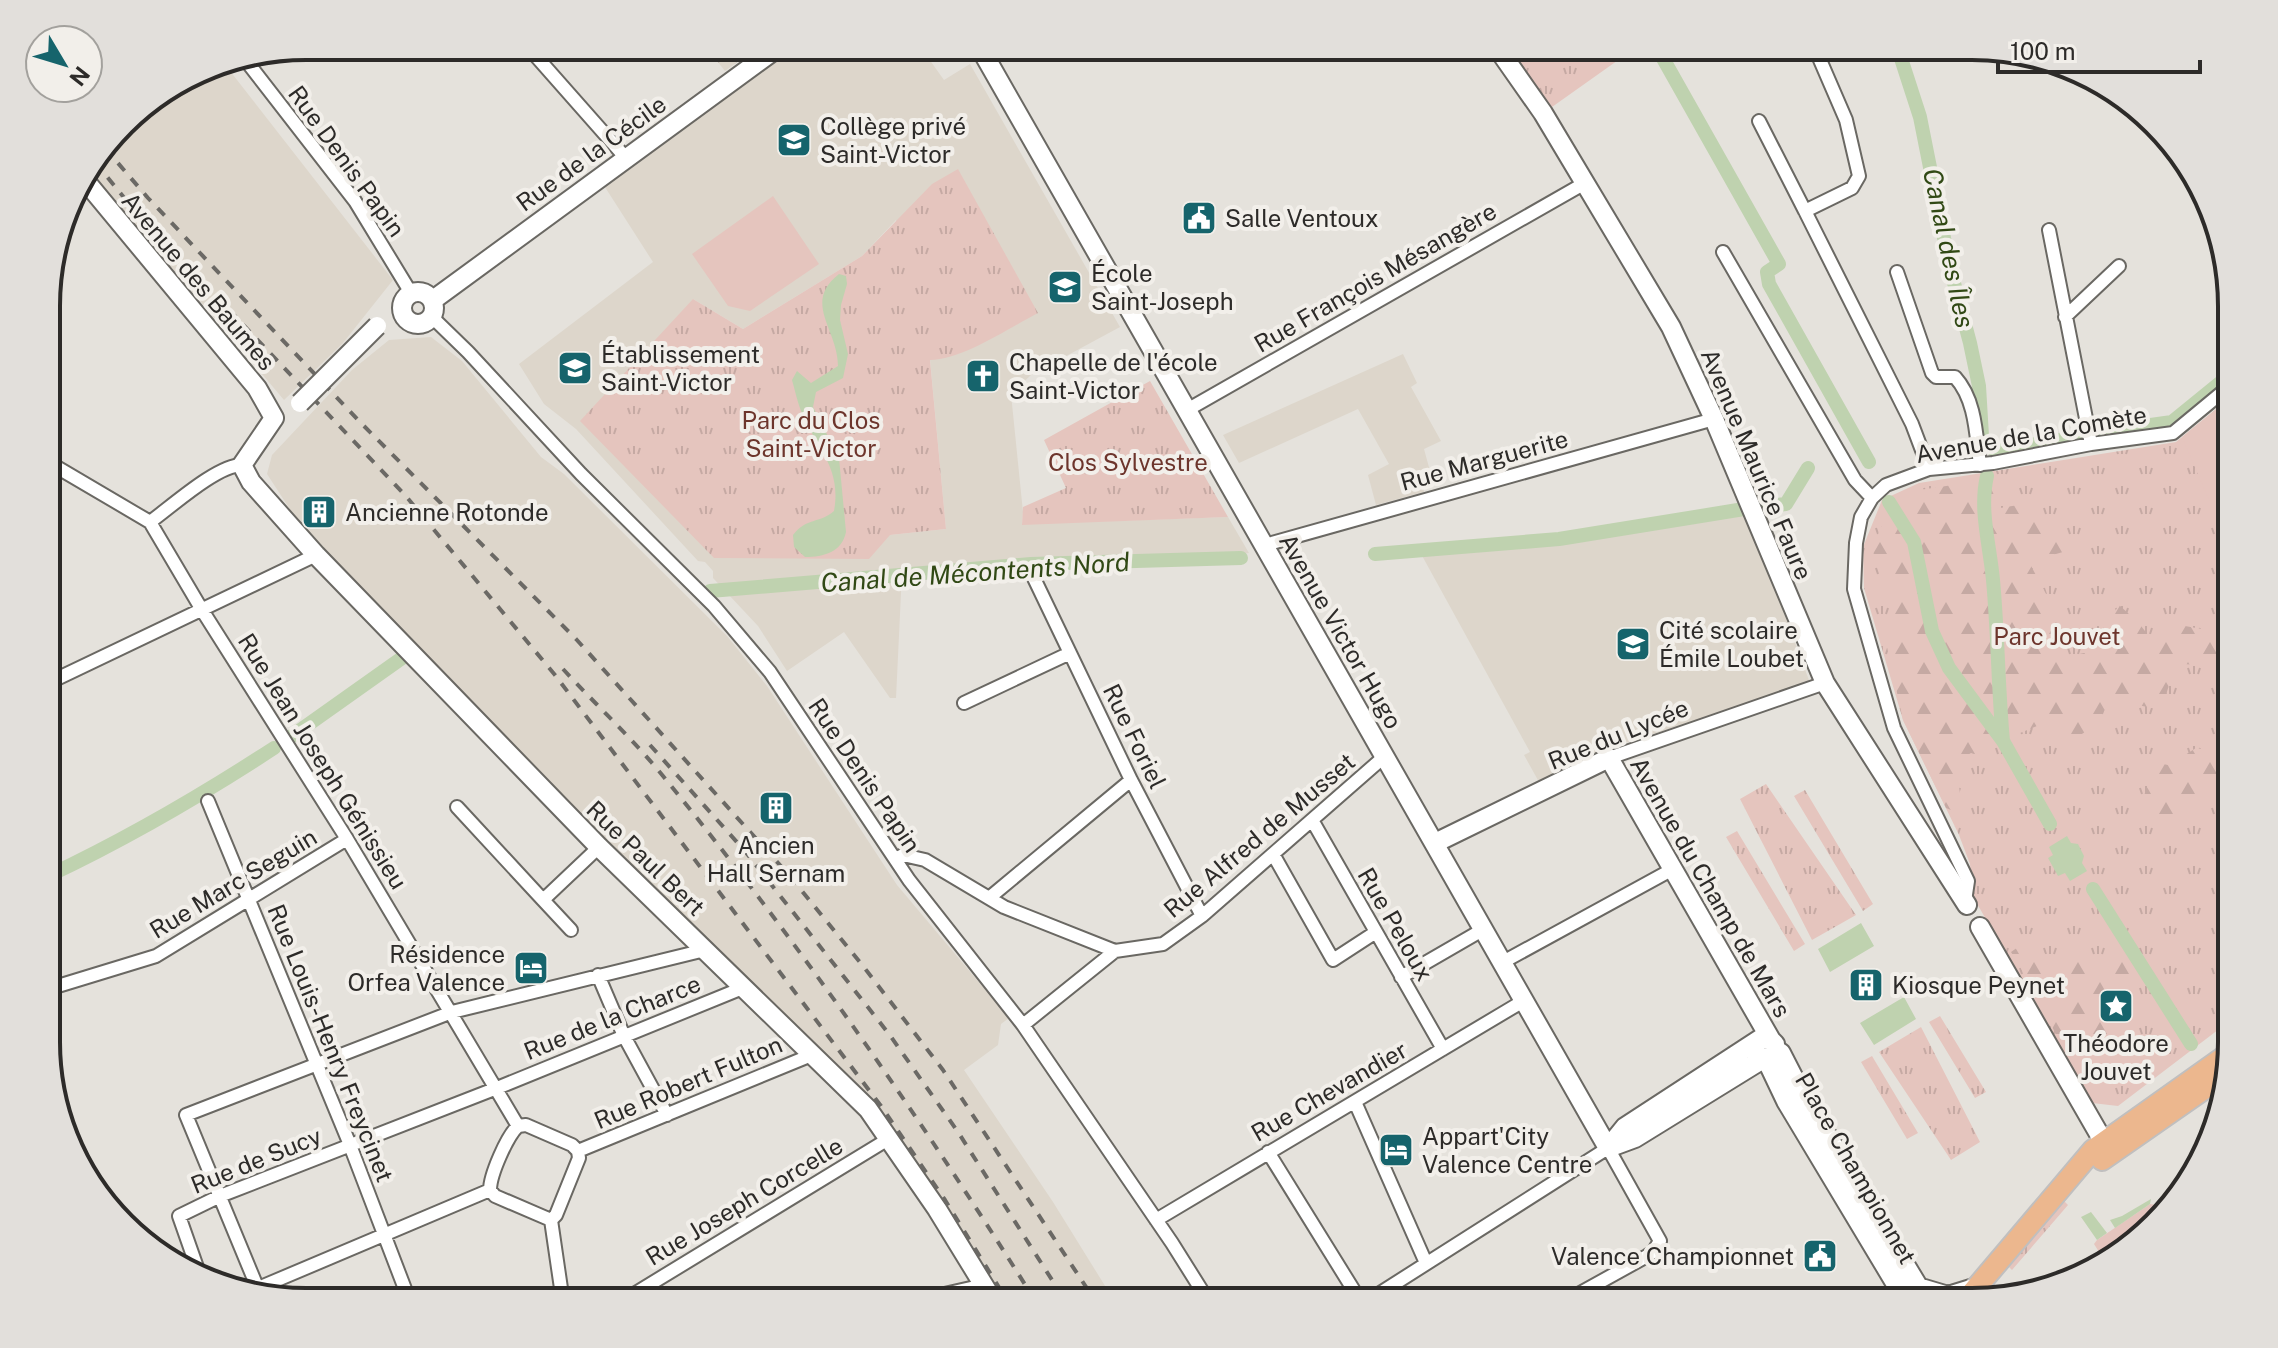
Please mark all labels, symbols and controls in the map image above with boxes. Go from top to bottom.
north arrow [24,24,104,104]
scale bar [1998,24,2200,74]
text: 100 m [2010,37,2076,65]
text: N [64,62,95,91]
street label: Rue Denis Papin [283,80,411,242]
street label: Rue de la Cécile [511,89,671,217]
place label: Collège privé Saint-Victor [820,112,966,168]
school or university icon: Collège privé Saint-Victor [775,121,813,159]
water label: Canal des Îles [1917,165,1981,331]
street label: Avenue des Baumes [116,186,282,376]
street label: Rue François Mésangère [1249,196,1501,358]
public building icon: Salle Ventoux [1180,199,1218,237]
place label: Salle Ventoux [1225,204,1379,232]
place label: École Saint-Joseph [1091,259,1233,315]
school or university icon: École Saint-Joseph [1046,268,1084,306]
place label: Établissement Saint-Victor [601,340,760,396]
street label: Avenue Maurice Faure [1696,344,1818,584]
place label: Chapelle de l'école Saint-Victor [1009,348,1218,404]
school or university icon: Établissement Saint-Victor [556,349,594,387]
church icon: Chapelle de l'école Saint-Victor [964,357,1002,395]
street label: Avenue de la Comète [1913,400,2149,468]
park label: Parc du Clos Saint-Victor [742,406,880,462]
street label: Rue Marguerite [1397,424,1571,496]
park label: Clos Sylvestre [1048,448,1208,476]
building icon: Ancienne Rotonde [300,493,338,531]
place label: Ancienne Rotonde [345,498,548,526]
street label: Avenue Victor Hugo [1274,529,1408,733]
water label: Canal de Mécontents Nord [819,546,1131,598]
place label: Cité scolaire Émile Loubet [1659,616,1804,672]
park label: Parc Jouvet [1993,622,2121,650]
school or university icon: Cité scolaire Émile Loubet [1614,625,1652,663]
street label: Rue Jean Joseph Génissieu [233,628,413,894]
street label: Rue Foriel [1098,679,1172,793]
street label: Rue Denis Papin [803,693,927,857]
street label: Rue du Lycée [1544,693,1692,775]
street label: Rue Alfred de Musset [1158,747,1360,923]
street label: Avenue du Champ de Mars [1625,752,1797,1022]
building icon: Ancien Hall Sernam [757,789,795,827]
street label: Rue Paul Bert [581,795,711,921]
street label: Rue Marc Seguin [144,822,322,944]
place label: Ancien Hall Sernam [707,831,845,887]
street label: Rue Peloux [1352,863,1440,985]
street label: Rue Louis-Henry Freycinet [262,900,400,1186]
place label: Résidence Orfea Valence [348,940,505,996]
hotel icon: Résidence Orfea Valence [512,949,550,987]
building icon: Kiosque Peynet [1847,966,1885,1004]
street label: Rue de la Charce [520,969,704,1065]
place label: Kiosque Peynet [1892,971,2065,999]
place icon: Théodore Jouvet [2097,987,2135,1025]
place label: Théodore Jouvet [2063,1029,2169,1085]
street label: Rue Robert Fulton [590,1030,786,1134]
street label: Rue Chevandier [1246,1035,1412,1147]
street label: Place Championnet [1790,1067,1922,1269]
street label: Rue de Sucy [187,1121,325,1199]
place label: Appart'City Valence Centre [1422,1122,1592,1178]
street label: Rue Joseph Corcelle [640,1131,848,1271]
hotel icon: Appart'City Valence Centre [1377,1131,1415,1169]
public building icon: Valence Championnet [1801,1237,1839,1275]
place label: Valence Championnet [1551,1242,1794,1270]

